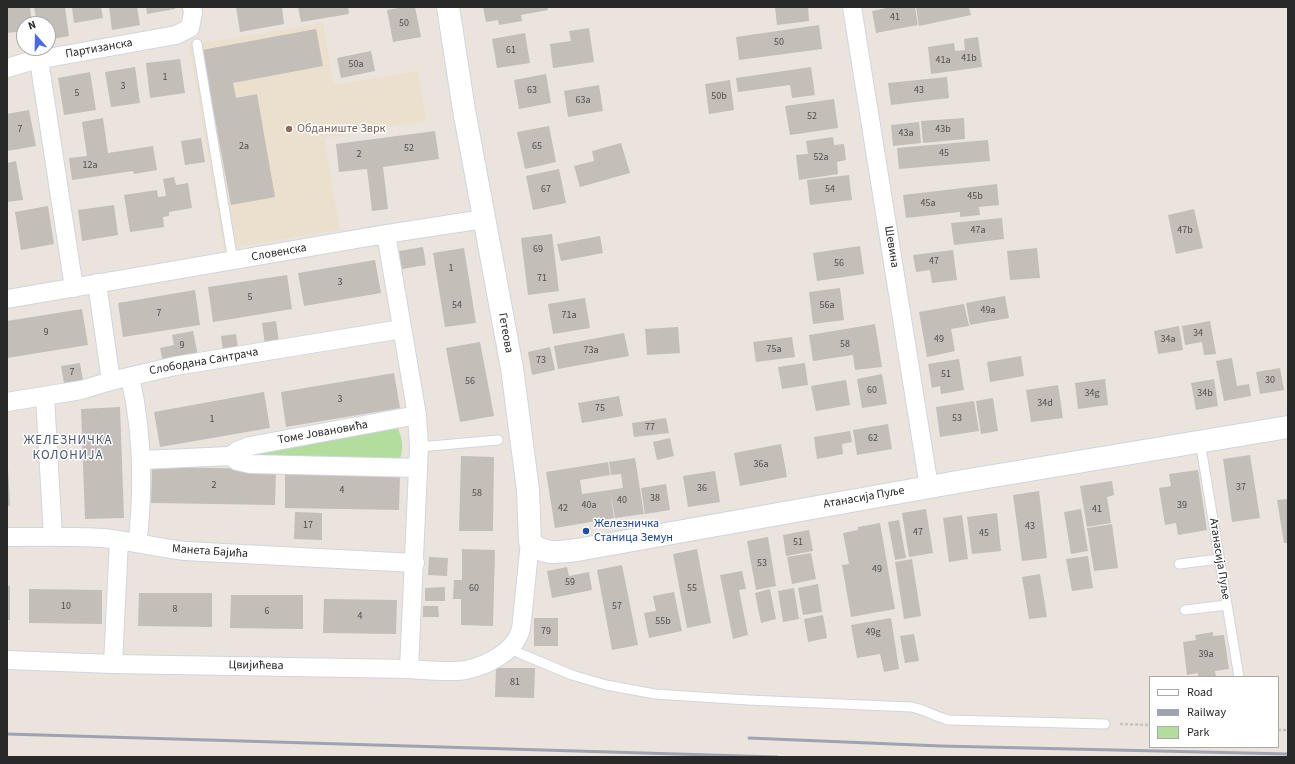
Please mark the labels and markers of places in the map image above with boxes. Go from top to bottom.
place label: Обданиште Зврк [297,122,385,136]
marker: Обданиште Зврк [284,124,294,134]
place label: Железничка Станица Земун [594,517,673,545]
marker: Железничка Станица Земун [581,526,591,536]

